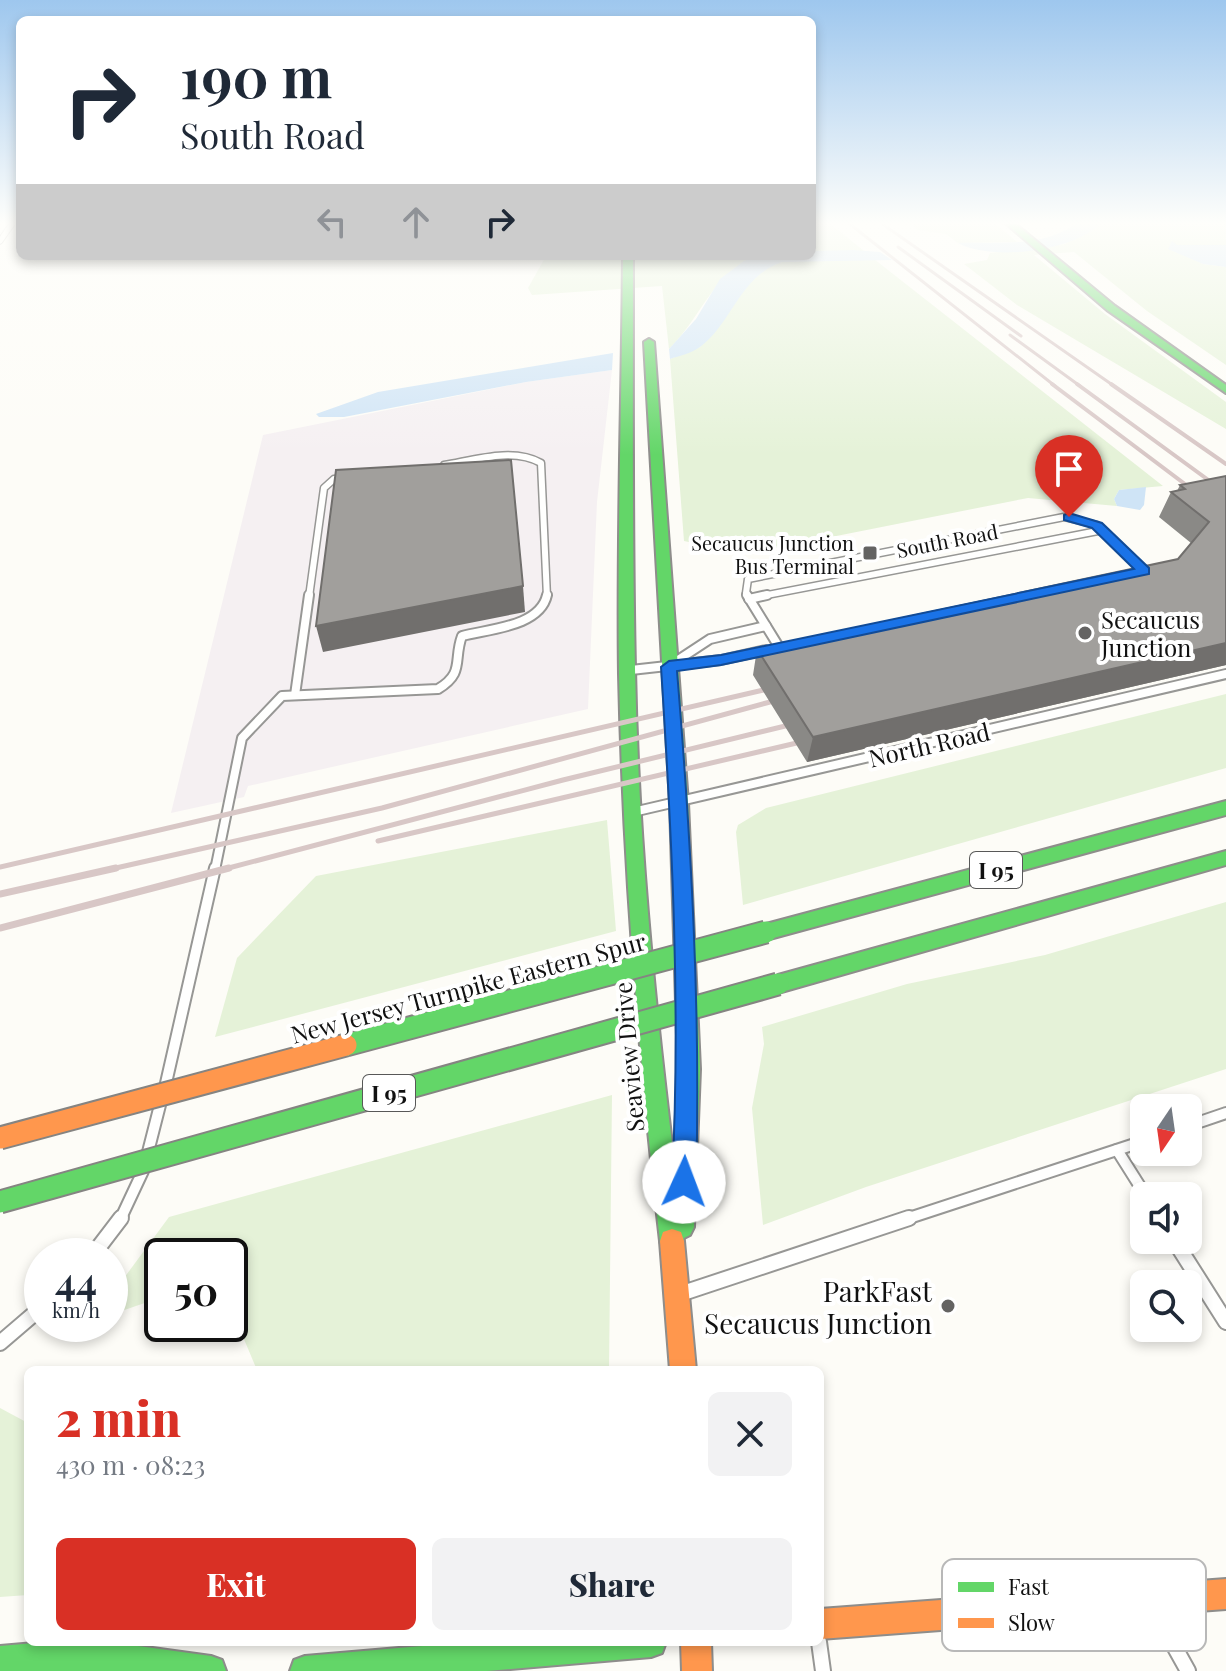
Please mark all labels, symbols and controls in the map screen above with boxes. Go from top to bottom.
text: 190 m [180,38,332,113]
icon: right [48,48,152,152]
text: South Road [180,110,365,158]
icon: left [310,200,354,244]
icon: ahead [394,200,438,244]
icon: right [478,200,522,244]
pin [1035,435,1103,517]
icon: arrive [1047,447,1091,491]
street label: South Road [894,517,1000,563]
place label: Secaucus Junction Bus Terminal [691,529,854,579]
marker: Secaucus Junction Bus Terminal [861,544,879,562]
place label: Secaucus Junction [1100,603,1200,663]
marker: Secaucus Junction [1076,624,1094,642]
street label: North Road [865,715,993,773]
road number: I 95 [970,852,1022,888]
street label: New Jersey Turnpike Eastern Spur [287,924,649,1050]
street label: Seaview Drive [606,981,650,1133]
road number: I 95 [363,1075,415,1111]
north arrow [1130,1094,1202,1166]
map controls [1130,1094,1202,1342]
position arrow [642,1140,726,1224]
button: sound [1130,1182,1202,1254]
speed limit sign: 50 [144,1238,248,1342]
text: 44 [55,1253,97,1306]
button: search [1130,1270,1202,1342]
place label: ParkFast Secaucus Junction [704,1272,933,1341]
text: km/h [52,1296,100,1323]
marker: ParkFast Secaucus Junction [939,1297,957,1315]
text: 2 min [56,1385,181,1449]
button: close [708,1392,792,1476]
text: 430 m · 08:23 [56,1447,205,1482]
button: Exit [56,1538,416,1630]
button: Share [432,1538,792,1630]
legend [942,1559,1206,1651]
text: Fast [1008,1571,1050,1601]
text: Slow [1008,1607,1055,1637]

